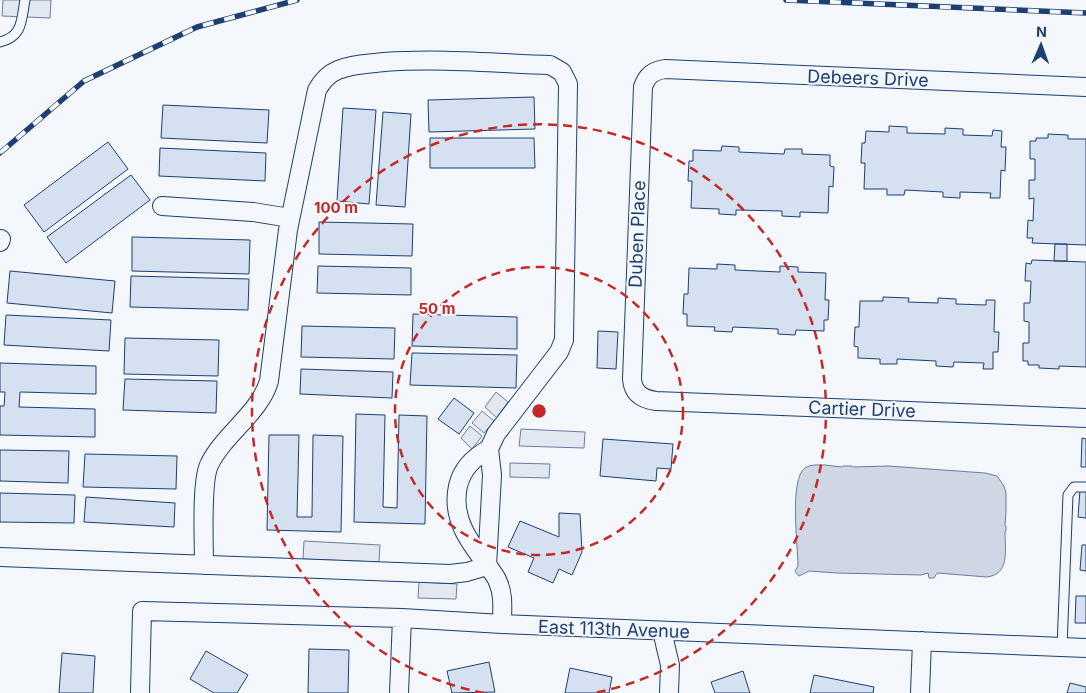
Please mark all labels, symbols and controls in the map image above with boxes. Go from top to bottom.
north arrow [1016,20,1066,70]
text: N [1036,23,1047,40]
street label: Debeers Drive [807,65,929,91]
street label: Duben Place [625,180,649,288]
text: 100 m [314,198,358,217]
text: 50 m [419,299,455,318]
street label: Cartier Drive [808,397,916,421]
centre of rings [530,402,548,420]
street label: East 113th Avenue [538,616,690,642]

